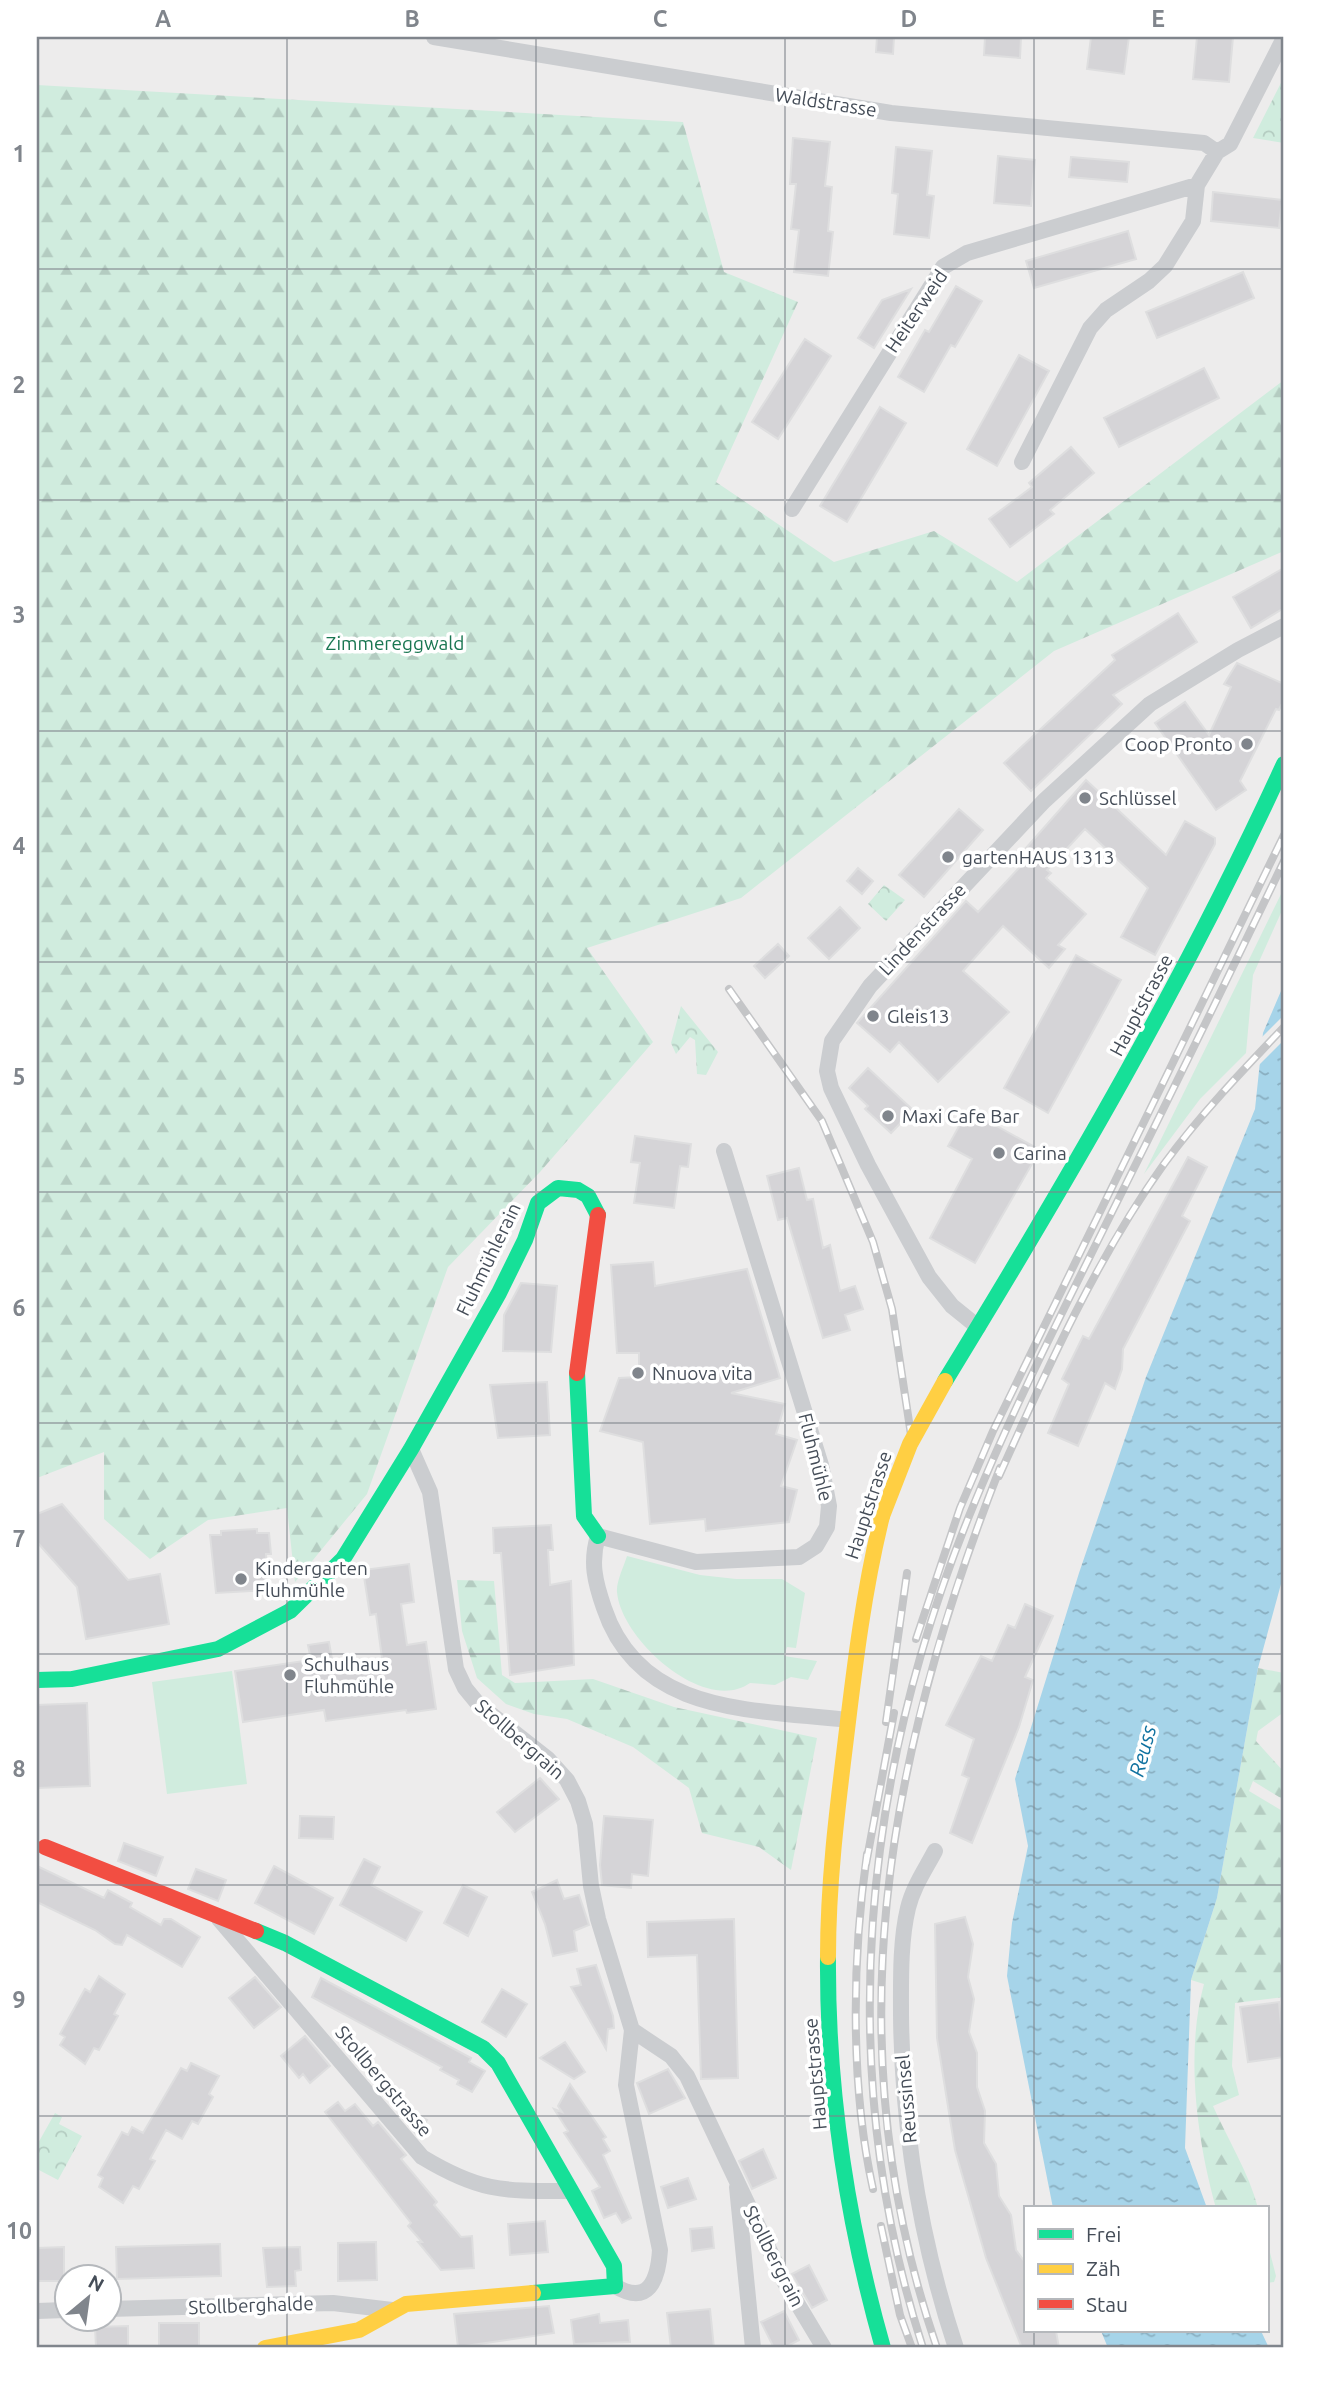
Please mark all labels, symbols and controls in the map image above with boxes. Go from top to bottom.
text: A [155,6,171,31]
text: B [404,6,420,31]
text: C [653,6,668,31]
text: D [901,6,917,31]
text: E [1151,6,1165,31]
street label: Waldstrasse [774,83,878,121]
text: 1 [13,141,25,166]
street label: Heiterweid [880,266,952,356]
text: 2 [13,372,25,397]
text: 3 [13,602,25,627]
park label: Zimmereggwald [326,632,464,654]
place label: Coop Pronto [1125,733,1233,755]
marker: Coop Pronto [1239,736,1255,752]
place label: Schlüssel [1099,787,1176,809]
marker: Schlüssel [1077,790,1093,806]
text: 4 [13,833,26,858]
place label: gartenHAUS 1313 [962,846,1114,868]
marker: gartenHAUS 1313 [940,849,956,865]
street label: Lindenstrasse [874,879,970,979]
street label: Hauptstrasse [1105,950,1177,1060]
place label: Gleis13 [887,1005,949,1027]
marker: Gleis13 [865,1008,881,1024]
text: 5 [13,1064,25,1089]
place label: Maxi Cafe Bar [902,1105,1019,1127]
marker: Maxi Cafe Bar [880,1108,896,1124]
place label: Carina [1013,1142,1067,1164]
marker: Carina [991,1145,1007,1161]
street label: Fluhmühlerain [451,1199,525,1319]
text: 6 [13,1295,26,1320]
place label: Nnuova vita [652,1362,753,1384]
marker: Nnuova vita [630,1365,646,1381]
street label: Fluhmühle [794,1411,838,1503]
street label: Hauptstrasse [840,1448,896,1562]
text: 7 [13,1526,25,1551]
place label: Kindergarten Fluhmühle [255,1557,368,1601]
marker: Kindergarten Fluhmühle [233,1571,249,1587]
place label: Schulhaus Fluhmühle [304,1653,394,1697]
marker: Schulhaus Fluhmühle [282,1667,298,1683]
street label: Stollbergrain [471,1694,569,1784]
water label: Reuss [1124,1722,1160,1779]
text: 8 [13,1756,25,1781]
text: 9 [13,1987,25,2012]
street label: Hauptstrasse [799,2017,831,2131]
street label: Stollbergstrasse [331,2021,437,2141]
street label: Reussinsel [891,2054,921,2144]
street label: Stollbergrain [739,2202,809,2310]
legend [1024,2206,1268,2332]
text: 10 [6,2218,32,2243]
text: Frei [1086,2222,1121,2246]
text: Zäh [1086,2256,1121,2280]
north arrow [52,2262,122,2332]
text: N [85,2270,108,2296]
street label: Stollberghalde [188,2292,314,2318]
text: Stau [1086,2292,1128,2316]

